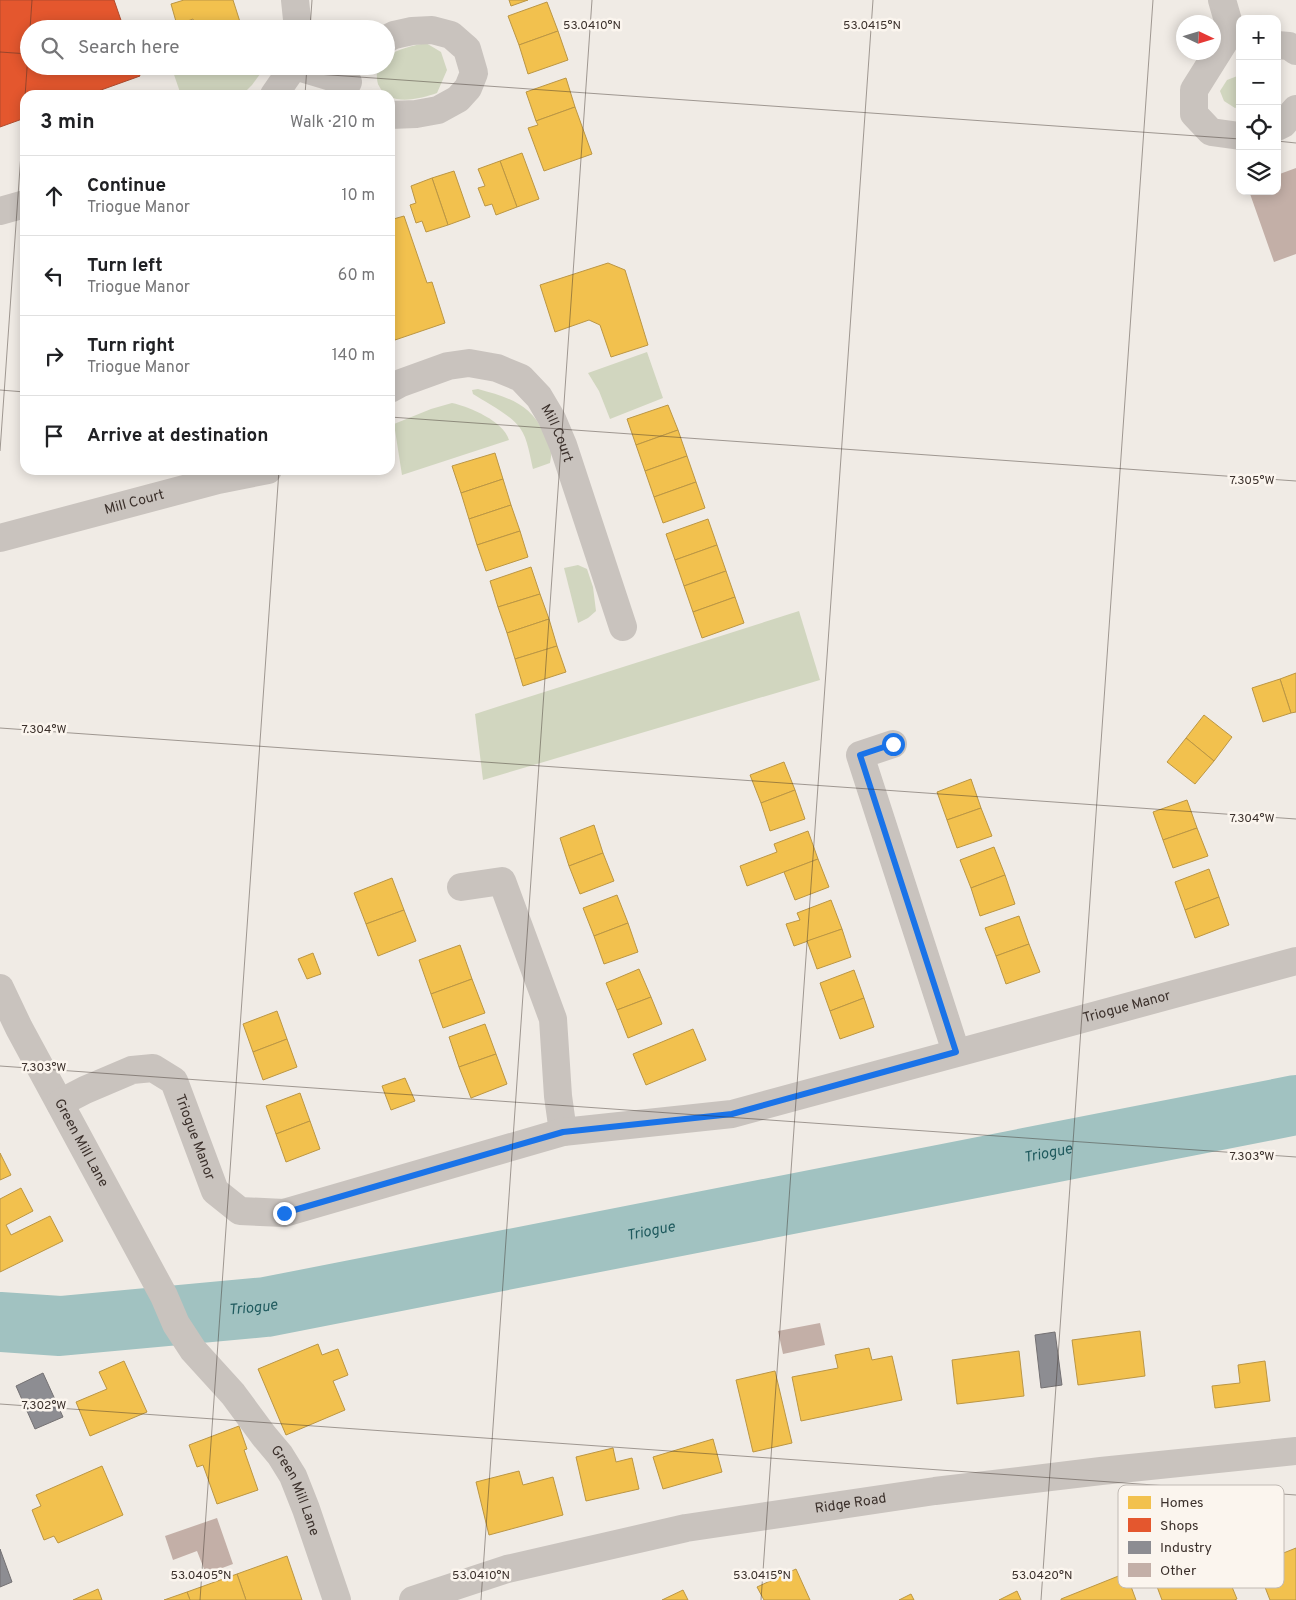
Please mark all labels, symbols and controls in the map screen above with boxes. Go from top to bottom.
north arrow [1176,15,1221,60]
map controls [1236,15,1281,195]
button: + [1236,15,1281,60]
text: 53.0410°N [563,18,621,34]
text: 53.0415°N [843,18,901,34]
search box [20,20,395,75]
icon: search [38,34,66,62]
text: Search here [78,36,180,60]
button: − [1236,60,1281,105]
button: locate [1236,105,1281,150]
text: 3 min [40,109,95,136]
text: Walk · 210 m [290,113,375,133]
button: layers [1236,150,1281,195]
text: Continue [87,174,166,198]
icon: ahead [40,182,68,210]
text: 10 m [341,186,375,206]
text: Triogue Manor [87,198,190,218]
text: Turn left [87,254,163,278]
icon: left [40,262,68,290]
text: 60 m [338,266,375,286]
text: Triogue Manor [87,278,190,298]
text: Turn right [87,334,175,358]
icon: right [40,342,68,370]
text: 140 m [332,346,375,366]
text: Triogue Manor [87,358,190,378]
street label: Mill Court [537,401,577,464]
icon: arrive [40,422,68,450]
text: Arrive at destination [87,424,268,448]
text: 7.305°W [1229,473,1275,489]
street label: Mill Court [102,486,166,518]
text: 7.304°W [21,722,67,738]
route start [882,733,905,756]
text: 7.304°W [1229,811,1275,827]
street label: Triogue Manor [1081,987,1173,1027]
text: 7.303°W [22,1060,66,1076]
street label: Triogue Manor [171,1092,219,1183]
street label: Green Mill Lane [50,1096,112,1190]
water label: Triogue [1022,1140,1074,1168]
text: 7.303°W [1230,1149,1274,1165]
route end [273,1202,296,1225]
water label: Triogue [625,1217,677,1246]
water label: Triogue [228,1295,279,1320]
text: 7.302°W [22,1398,66,1414]
street label: Green Mill Lane [267,1442,323,1538]
legend [1118,1485,1284,1588]
street label: Ridge Road [814,1490,887,1517]
text: Homes [1160,1495,1204,1512]
text: Shops [1160,1518,1199,1535]
text: Industry [1160,1540,1212,1557]
text: Other [1160,1563,1197,1580]
text: 53.0405°N [170,1568,232,1584]
text: 53.0410°N [452,1568,510,1584]
text: 53.0415°N [733,1568,791,1584]
text: 53.0420°N [1012,1568,1072,1584]

